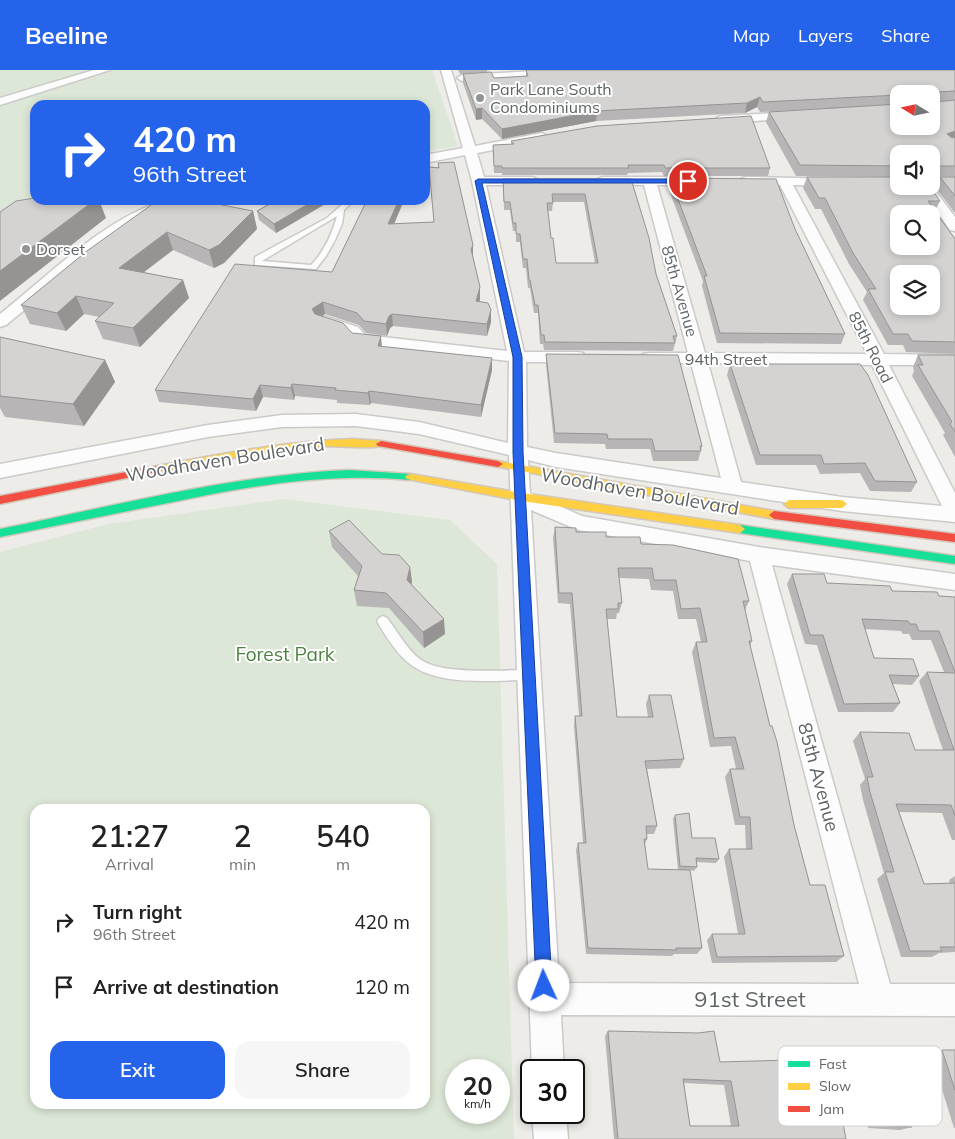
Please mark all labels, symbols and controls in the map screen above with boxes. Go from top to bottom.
text: Beeline [25,20,108,50]
text: Map [733,24,770,47]
text: Layers [798,24,853,47]
text: Share [881,24,930,47]
place label: Park Lane South Condominiums [490,79,612,117]
north arrow [890,85,940,135]
map controls [890,85,940,315]
marker: Park Lane South Condominiums [474,92,486,104]
text: 420 m [133,117,237,161]
icon: right [50,120,115,185]
button: sound [890,145,940,195]
text: 96th Street [133,160,247,188]
pin [667,160,709,202]
icon: arrive [674,167,702,195]
button: search [890,205,940,255]
place label: Dorset [36,239,85,259]
marker: Dorset [20,243,32,255]
street label: 85th Avenue [657,243,703,339]
button: layers [890,265,940,315]
street label: 85th Road [844,308,898,386]
street label: 94th Street [685,349,768,369]
street label: Woodhaven Boulevard [124,431,326,487]
street label: Woodhaven Boulevard [539,462,741,520]
park label: Forest Park [235,642,335,666]
street label: 85th Avenue [793,720,845,834]
text: 21:27 [90,817,169,855]
text: 2 [234,817,252,855]
text: 540 [316,817,370,855]
text: Arrival [105,854,154,874]
text: min [229,854,256,874]
text: m [336,854,350,874]
text: Turn right [93,900,182,924]
icon: right [50,908,78,936]
text: 420 m [354,910,410,934]
text: 96th Street [93,924,176,944]
position arrow [517,959,569,1011]
icon: arrive [50,973,78,1001]
text: Arrive at destination [93,975,279,999]
text: 120 m [354,975,410,999]
street label: 91st Street [694,985,806,1013]
button: Exit [50,1041,225,1099]
button: Share [235,1041,410,1099]
legend [778,1046,942,1126]
text: Fast [819,1055,847,1073]
speed limit sign: 30 [520,1059,585,1124]
text: 20 [462,1070,493,1101]
text: Slow [819,1077,851,1095]
text: km/h [464,1096,491,1111]
text: Jam [819,1100,844,1118]

